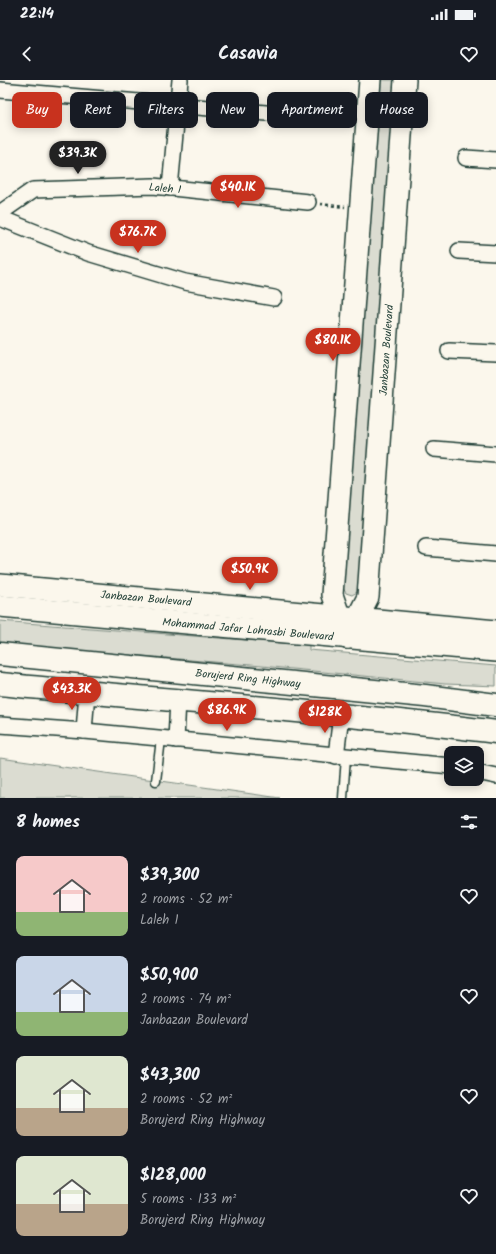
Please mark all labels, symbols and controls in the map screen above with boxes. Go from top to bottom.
text: 22:14 [20,2,54,26]
text: Casavia [218,40,278,69]
icon: back [16,43,38,65]
icon: heart [458,43,480,65]
chip: Buy [12,92,62,128]
chip: Rent [70,92,126,128]
chip: Filters [134,92,198,128]
chip: New [206,92,259,128]
chip: Apartment [267,92,357,128]
chip: House [365,92,428,128]
pin: $39.3K [45,141,111,175]
text: $39.3K [58,143,98,164]
pin: $40.1K [205,175,271,209]
text: $40.1K [220,177,256,198]
street label: Laleh 1 [148,179,182,199]
pin: $76.7K [105,220,171,254]
text: $76.7K [119,222,157,243]
street label: Janbazan Boulevard [375,303,399,396]
pin: $80.1K [300,328,366,362]
text: $80.1K [315,330,351,351]
pin: $50.9K [217,557,283,591]
text: $50.9K [231,559,269,580]
street label: Janbazan Boulevard [100,586,193,612]
street label: Mohammad Jafar Lohrasbi Boulevard [161,614,335,647]
street label: Borujerd Ring Highway [194,665,302,694]
pin: $43.3K [39,677,105,711]
text: $43.3K [52,679,92,700]
pin: $86.9K [194,698,260,732]
text: $86.9K [207,700,247,721]
pin: $128K [297,700,353,734]
text: $128K [308,702,342,723]
map controls [444,746,484,786]
button: layers [444,746,484,786]
text: 8 homes [16,809,80,836]
icon: filters [458,811,480,833]
text: $39,300 [140,862,199,889]
icon: home [48,872,96,920]
icon: heart [458,885,480,907]
text: 2 rooms · 52 m² [140,889,232,910]
text: Laleh 1 [140,910,179,931]
text: $50,900 [140,962,198,989]
icon: home [48,972,96,1020]
icon: heart [458,985,480,1007]
text: 2 rooms · 74 m² [140,989,231,1010]
text: Janbazan Boulevard [140,1010,248,1031]
text: $43,300 [140,1062,200,1089]
icon: home [48,1072,96,1120]
icon: heart [458,1085,480,1107]
text: 2 rooms · 52 m² [140,1089,232,1110]
text: Borujerd Ring Highway [140,1110,265,1131]
text: $128,000 [140,1162,206,1189]
icon: home [48,1172,96,1220]
icon: heart [458,1185,480,1207]
text: 5 rooms · 133 m² [140,1189,236,1210]
text: Borujerd Ring Highway [140,1210,265,1231]

